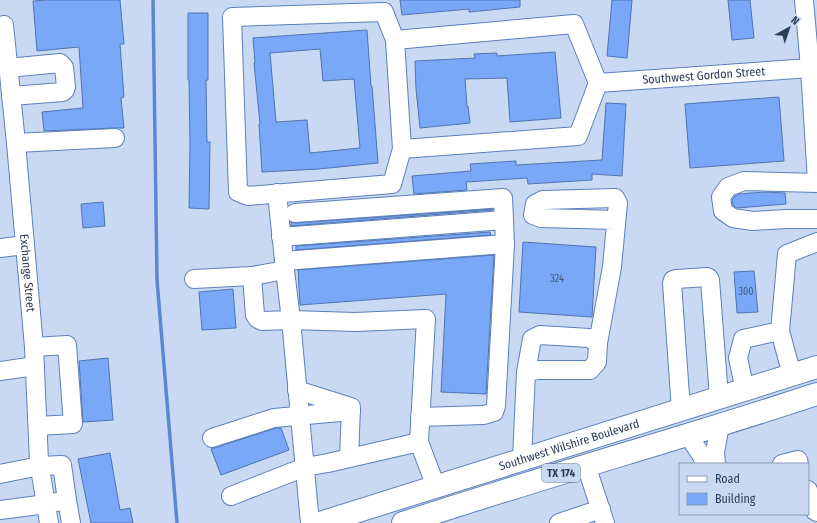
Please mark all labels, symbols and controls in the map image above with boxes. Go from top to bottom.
north arrow [769,8,809,48]
text: N [788,14,802,28]
street label: Southwest Gordon Street [642,64,766,87]
street label: Exchange Street [17,233,38,312]
house number: 324 [550,273,564,285]
house number: 300 [739,286,753,298]
street label: Southwest Wilshire Boulevard [497,416,641,473]
legend [679,463,809,515]
road number: TX 174 [542,464,580,482]
text: Road [715,472,740,486]
text: Building [715,492,756,506]

